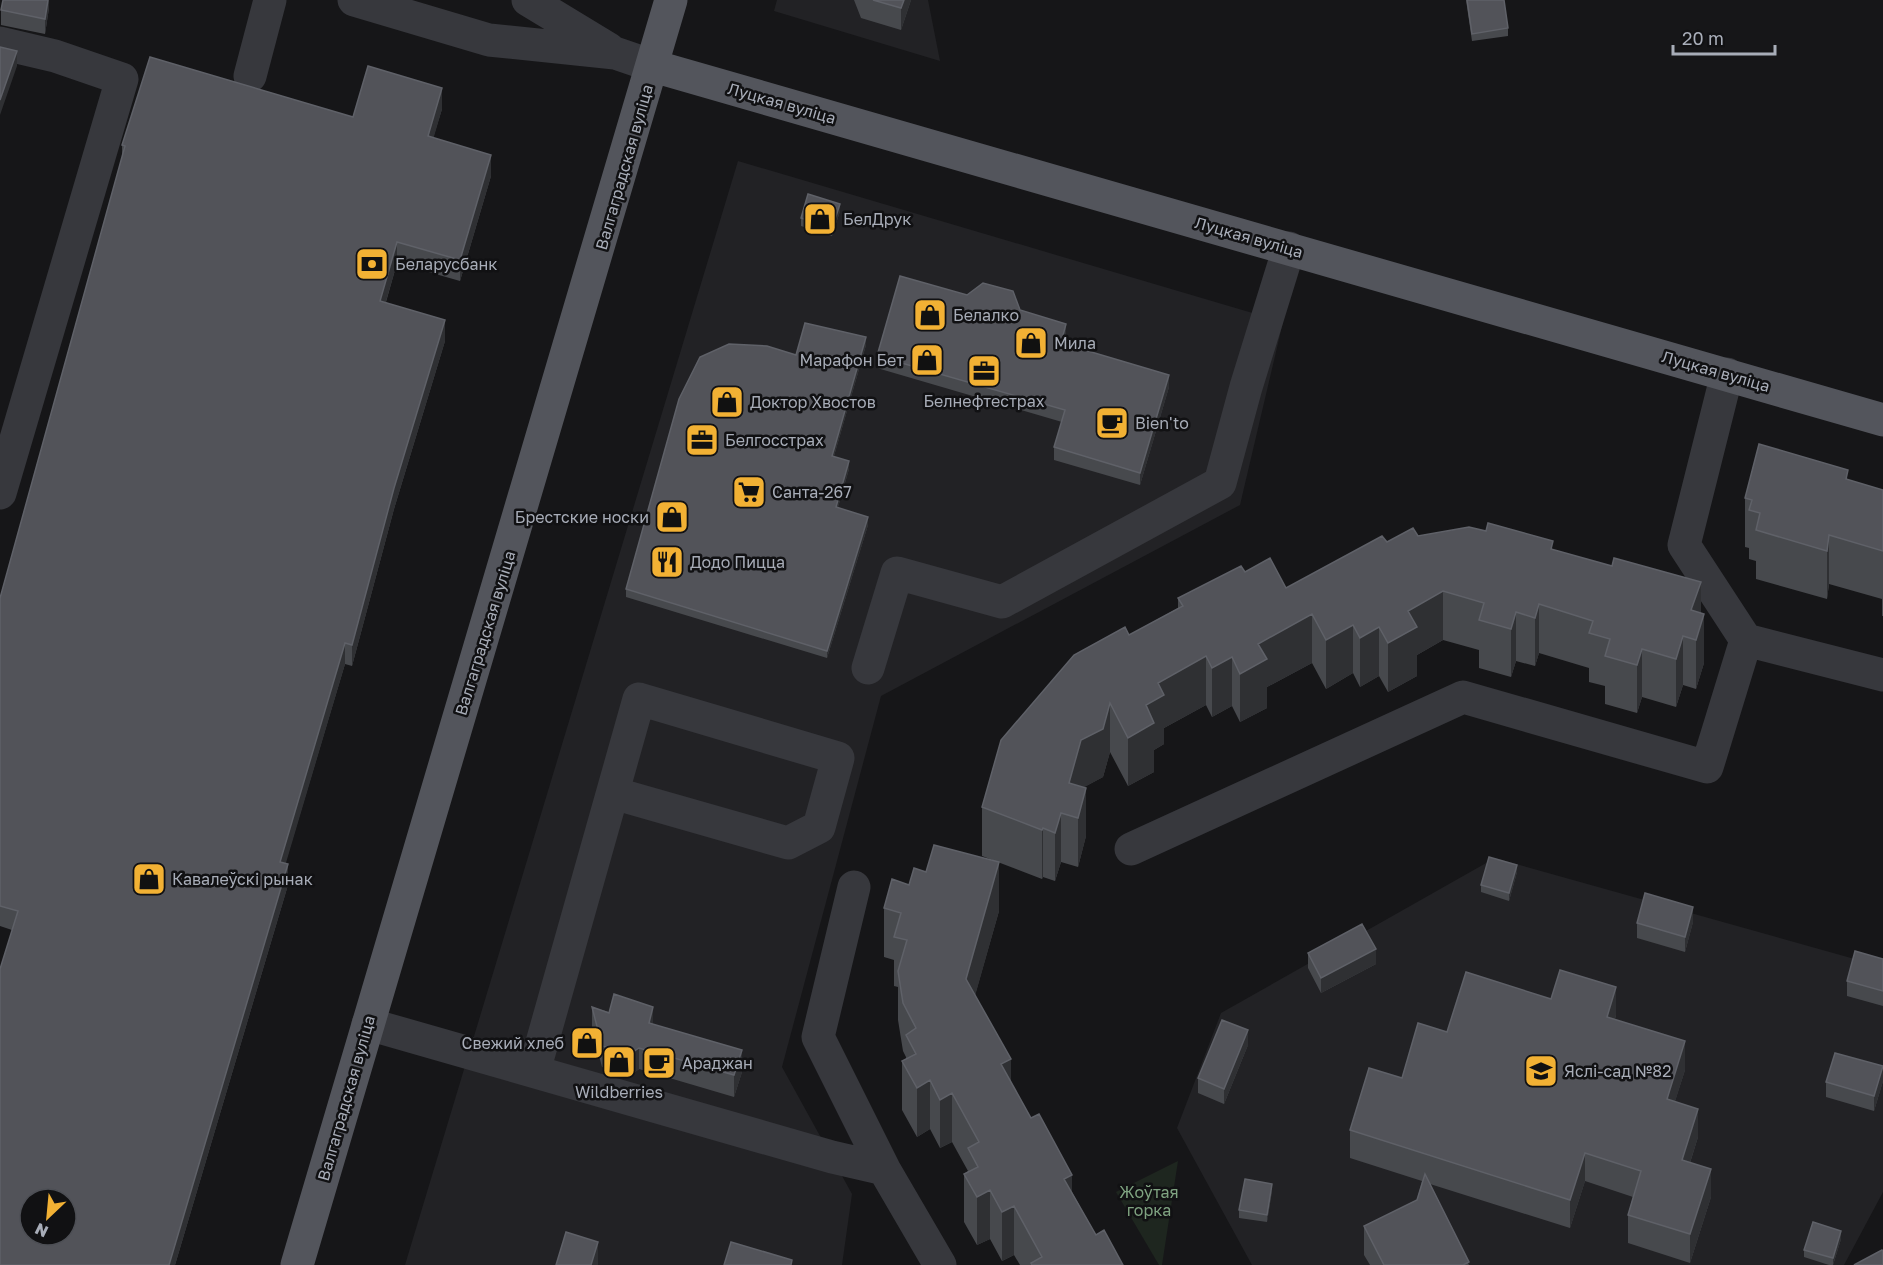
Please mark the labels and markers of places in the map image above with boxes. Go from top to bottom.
shop icon: БелДрук [802,201,838,237]
place label: БелДрук [843,209,911,229]
bank icon: Беларусбанк [354,246,390,282]
place label: Беларусбанк [395,254,498,274]
shop icon: Белалко [912,297,948,333]
place label: Белалко [953,305,1019,325]
shop icon: Мила [1013,325,1049,361]
place label: Мила [1054,333,1096,353]
shop icon: Марафон Бет [909,342,945,378]
place label: Марафон Бет [800,350,904,370]
office icon: Белнефтестрах [966,353,1002,389]
shop icon: Доктор Хвостов [709,384,745,420]
place label: Белнефтестрах [923,391,1045,411]
place label: Доктор Хвостов [750,392,876,412]
cafe icon: Bien'to [1094,405,1130,441]
place label: Bien'to [1135,413,1189,433]
office icon: Белгосстрах [684,422,720,458]
place label: Белгосстрах [725,430,824,450]
supermarket icon: Санта-267 [731,474,767,510]
place label: Санта-267 [772,482,852,502]
shop icon: Брестские носки [654,499,690,535]
place label: Брестские носки [515,507,649,527]
restaurant icon: Додо Пицца [649,544,685,580]
place label: Додо Пицца [690,552,785,572]
shop icon: Кавалеўскі рынак [131,861,167,897]
place label: Кавалеўскі рынак [172,869,313,889]
shop icon: Свежий хлеб [569,1025,605,1061]
place label: Свежий хлеб [462,1033,564,1053]
shop icon: Wildberries [601,1044,637,1080]
cafe icon: Араджан [641,1045,677,1081]
place label: Араджан [682,1053,753,1073]
school or university icon: Яслі-сад №82 [1523,1053,1559,1089]
place label: Яслі-сад №82 [1564,1061,1671,1081]
place label: Wildberries [575,1082,663,1102]

